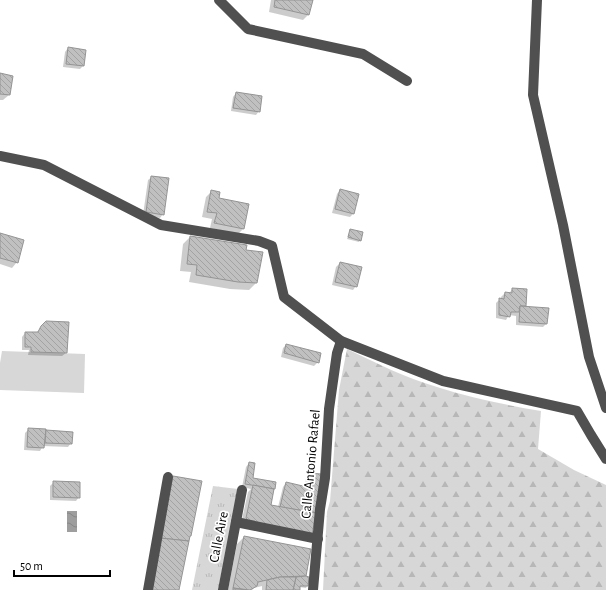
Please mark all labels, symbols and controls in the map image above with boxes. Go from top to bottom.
street label: Calle Antonio Rafael [299,409,323,519]
street label: Calle Aire [207,510,231,564]
scale bar [14,552,110,578]
text: 50 m [20,560,43,572]

